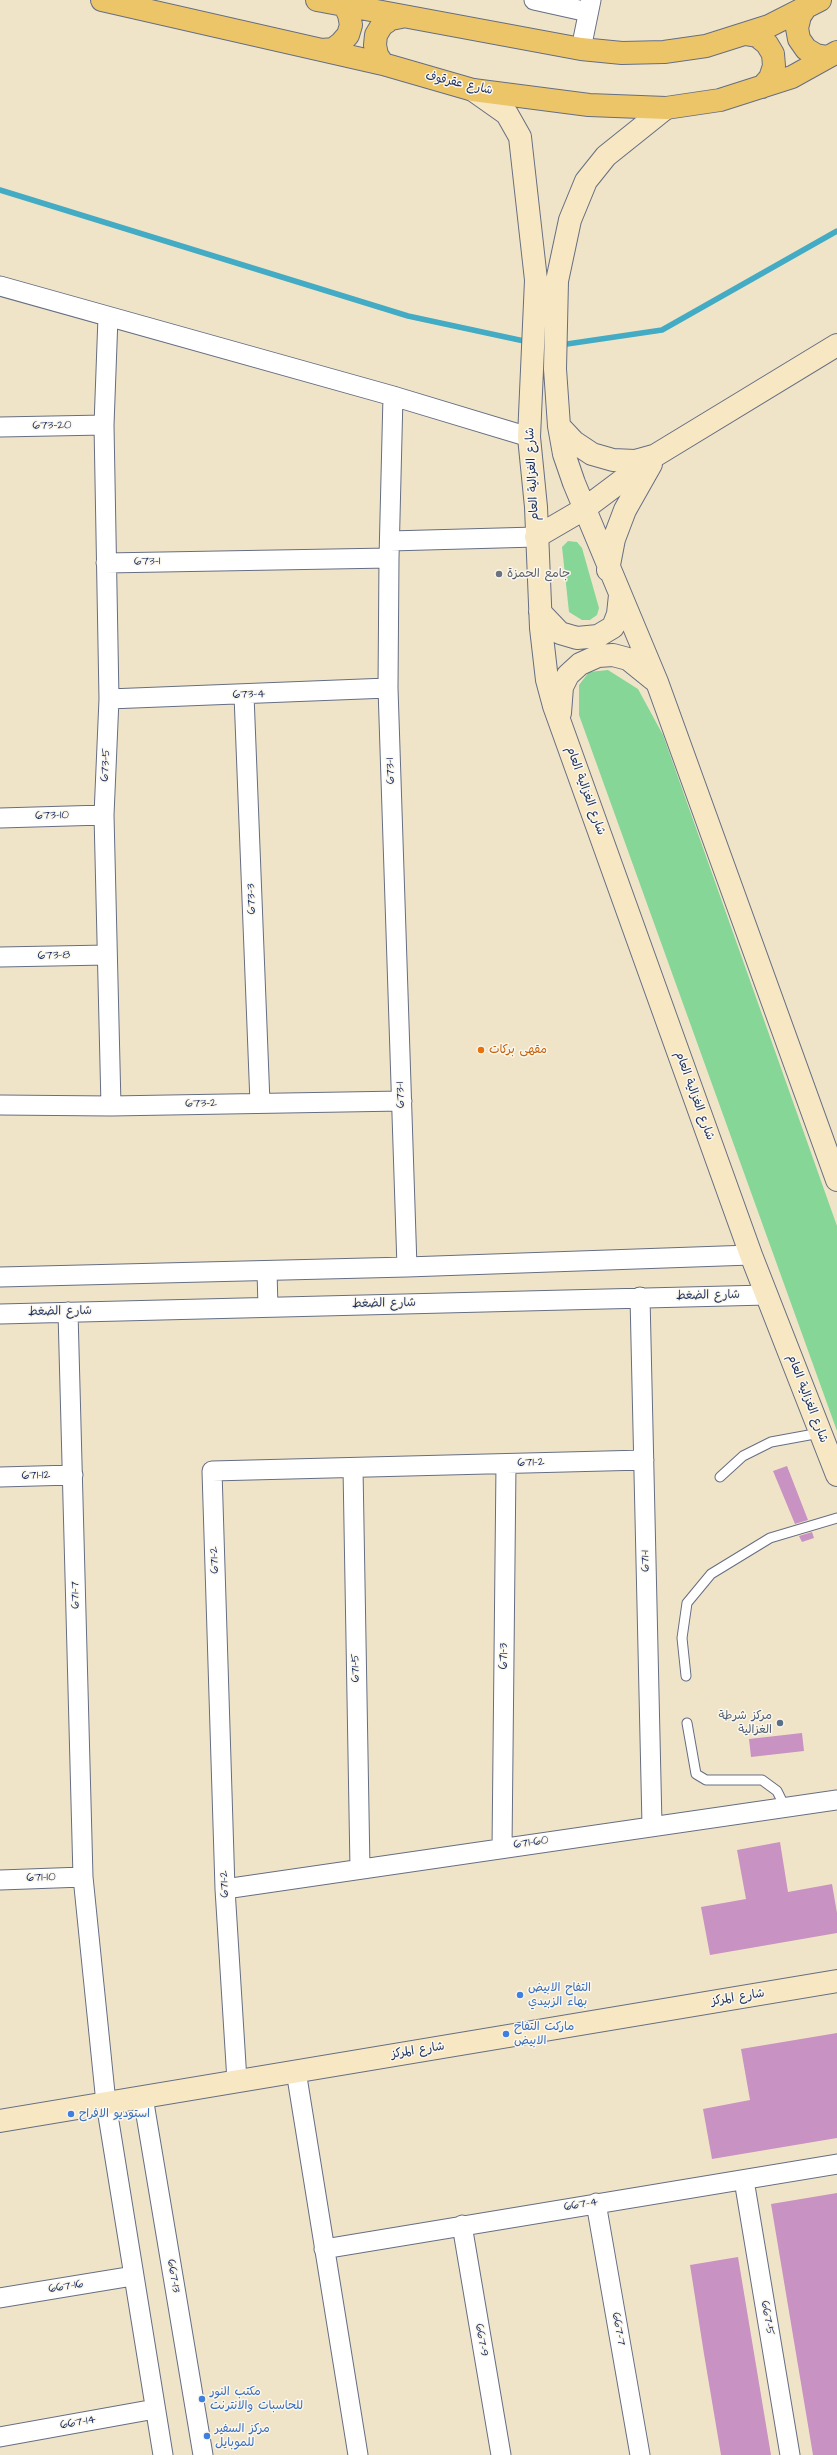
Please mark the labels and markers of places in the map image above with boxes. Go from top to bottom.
place label: جامع الحمزة [507,567,570,581]
marker: جامع الحمزة [494,569,504,579]
place label: مقهى بركات [489,1043,547,1057]
marker: مقهى بركات [476,1045,486,1055]
place label: مركز شرطة الغزالية [718,1709,772,1737]
marker: مركز شرطة الغزالية [775,1718,785,1728]
place label: التفاح الابيض بهاء الزبيدي [528,1981,591,2009]
marker: التفاح الابيض بهاء الزبيدي [515,1990,525,2000]
place label: ماركت التفاح الابيض [514,2020,574,2048]
marker: ماركت التفاح الابيض [501,2029,511,2039]
place label: استوديو الافراح [79,2107,150,2121]
marker: استوديو الافراح [66,2109,76,2119]
place label: مكتب النور للحاسبات والانترنت [210,2385,303,2413]
marker: مكتب النور للحاسبات والانترنت [197,2394,207,2404]
place label: مركز السفير للموبايل [215,2422,270,2450]
marker: مركز السفير للموبايل [202,2431,212,2441]

